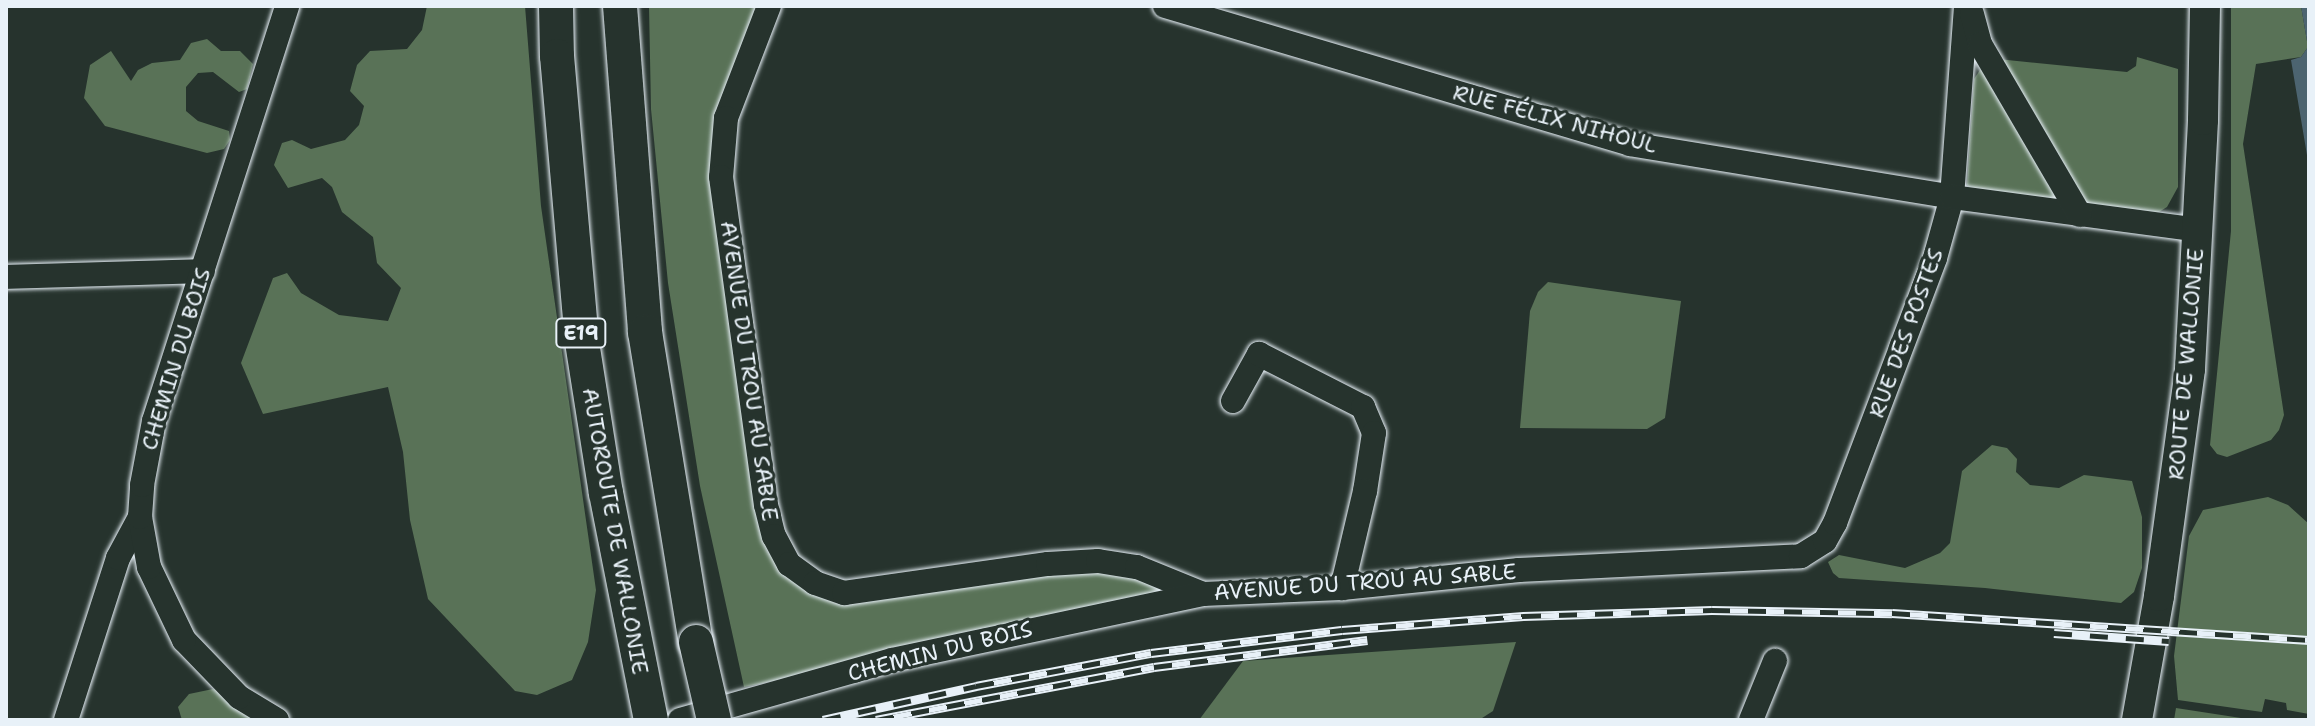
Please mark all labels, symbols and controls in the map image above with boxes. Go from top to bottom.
street label: RUE FÉLIX NIHOUL [1450,79,1660,159]
street label: AVENUE DU TROU AU SABLE [715,219,783,523]
street label: RUE DES POSTES [1863,245,1949,421]
street label: ROUTE DE WALLONIE [2163,247,2209,481]
street label: CHEMIN DU BOIS [136,265,216,453]
road number: E19 [555,317,607,349]
street label: AUTOROUTE DE WALLONIE [577,386,653,676]
street label: AVENUE DU TROU AU SABLE [1213,558,1517,606]
street label: CHEMIN DU BOIS [845,615,1035,687]

